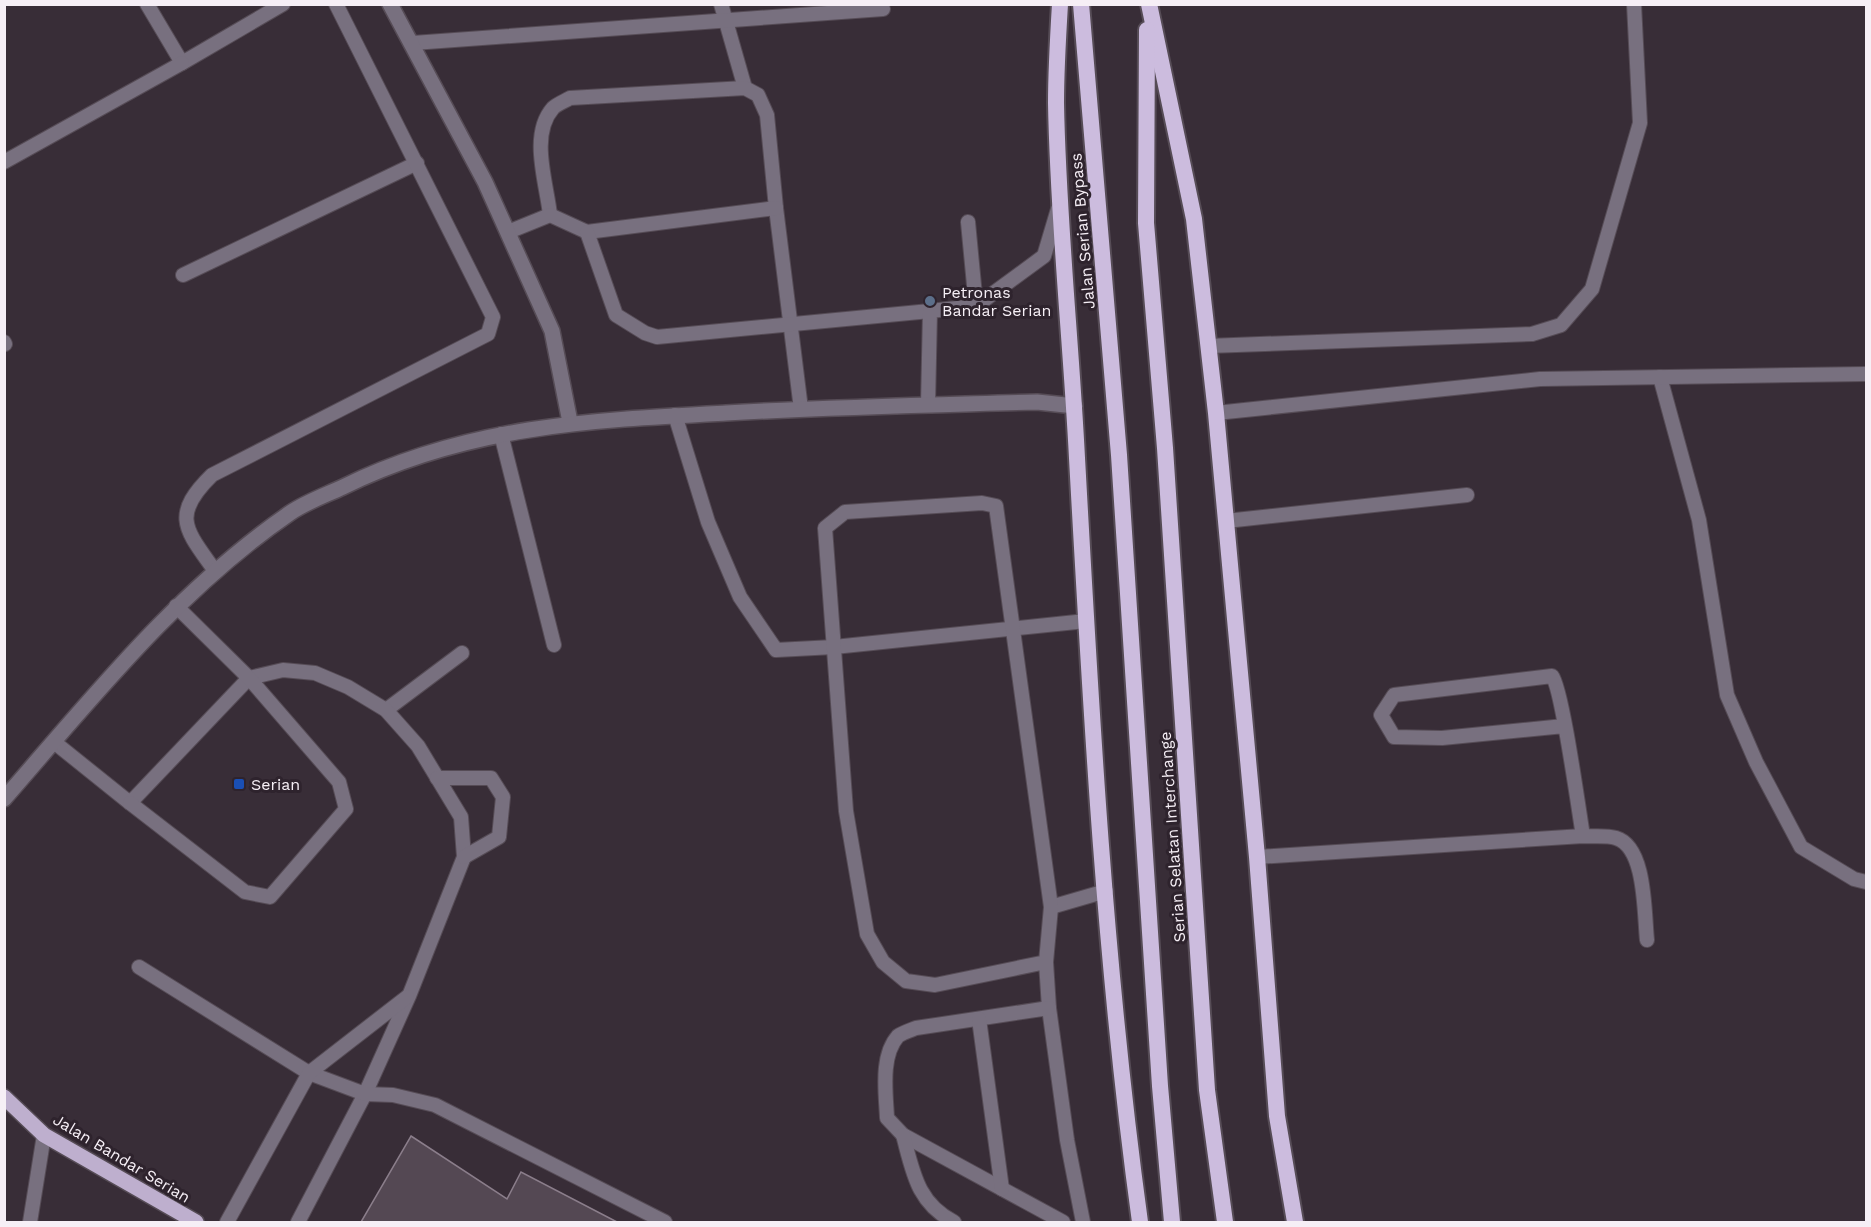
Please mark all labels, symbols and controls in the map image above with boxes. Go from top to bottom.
street label: Jalan Serian Bypass [1066,152,1099,310]
place label: Petronas Bandar Serian [942,283,1051,320]
marker: Petronas Bandar Serian [923,294,937,308]
street label: Serian Selatan Interchange [1156,731,1189,943]
place label: Serian [251,775,300,794]
marker: Serian [232,777,246,791]
street label: Jalan Bandar Serian [50,1110,194,1207]

